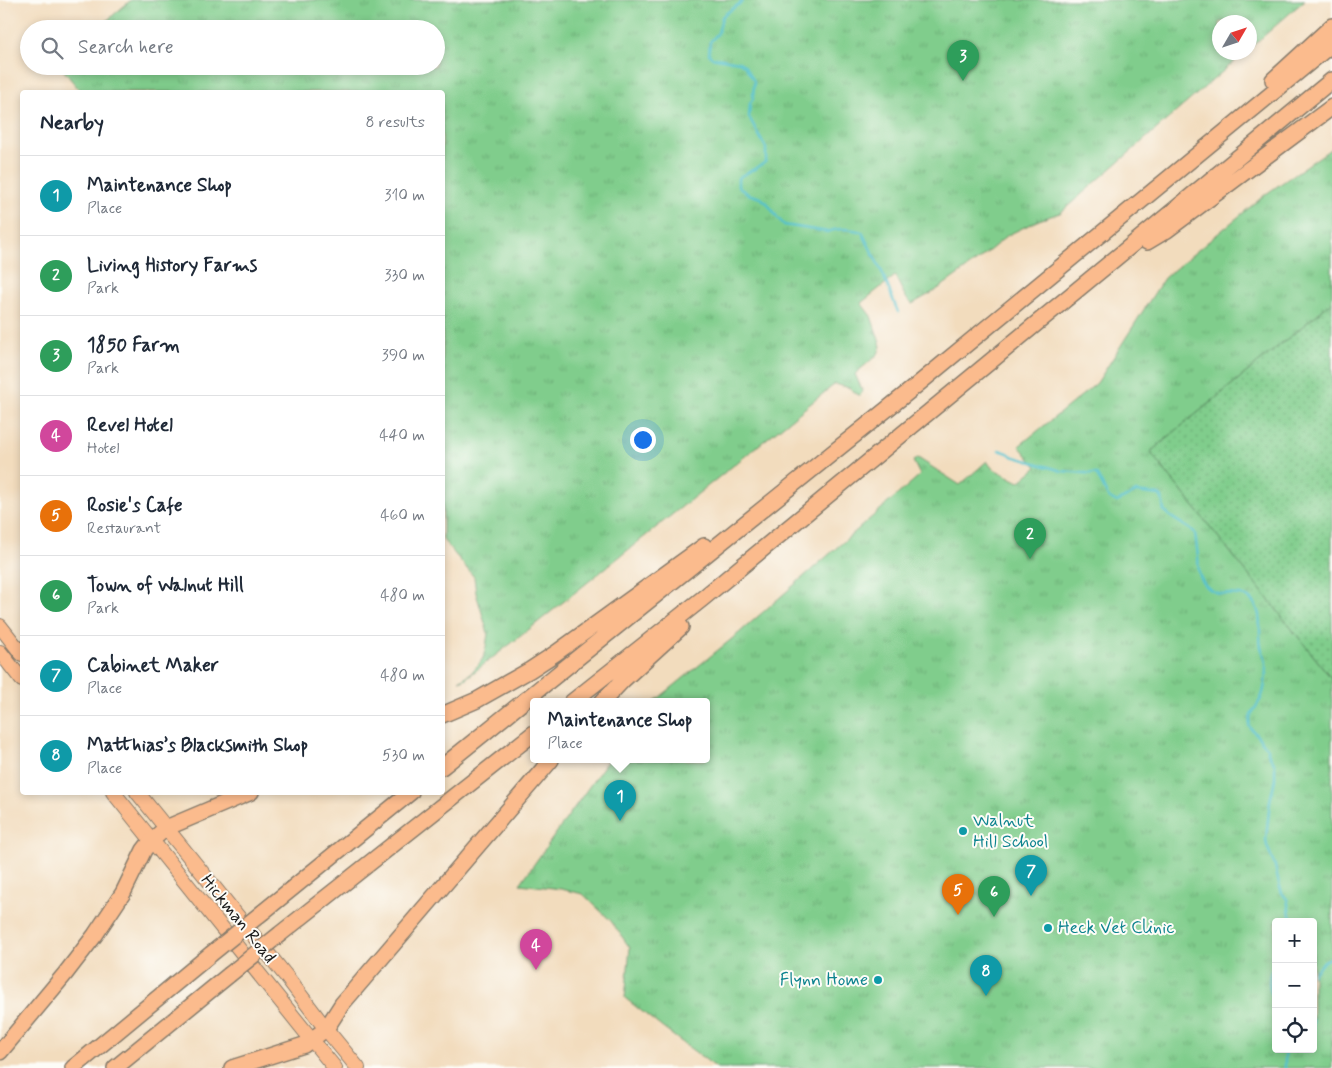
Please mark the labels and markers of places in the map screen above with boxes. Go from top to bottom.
pin: 3 [947,40,979,81]
pin: 2 [1014,518,1046,559]
pin: 1 [604,780,636,821]
place label: Walnut Hill School [973,809,1048,854]
marker: Walnut Hill School [957,825,969,837]
pin: 7 [1015,855,1047,896]
pin: 5 [942,874,974,915]
pin: 6 [978,876,1010,917]
place label: Heck Vet Clinic [1058,916,1175,940]
marker: Heck Vet Clinic [1042,922,1054,934]
pin: 4 [520,929,552,970]
pin: 8 [970,955,1002,996]
place label: Flynn Home [780,968,868,992]
marker: Flynn Home [872,974,884,986]

